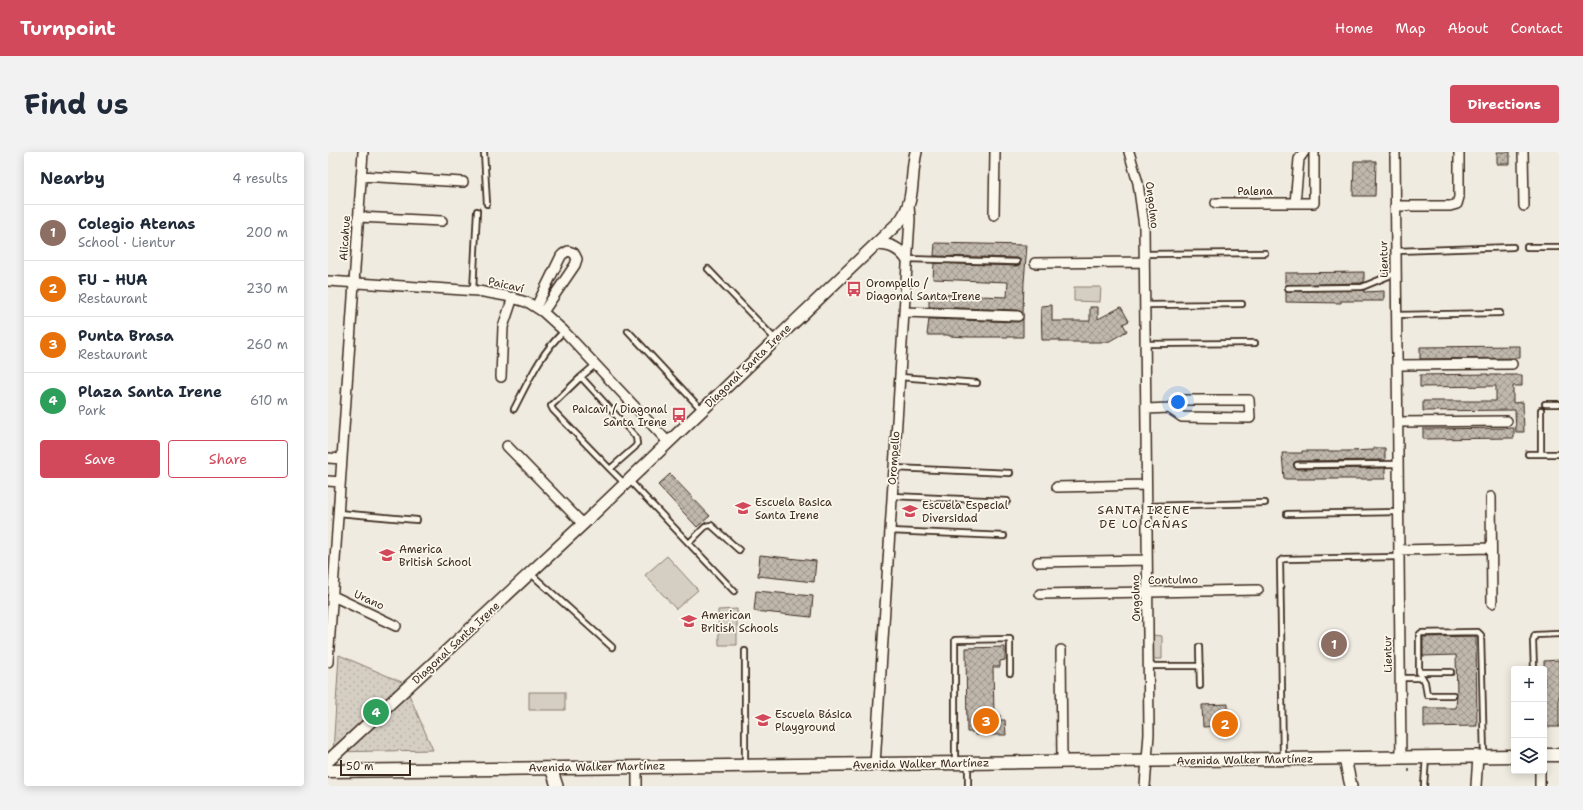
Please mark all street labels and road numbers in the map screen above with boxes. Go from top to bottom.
street label: Ongolmo [1142,181,1162,230]
street label: Palena [1237,184,1273,199]
street label: Alicahue [336,215,354,261]
street label: Lientur [1376,240,1392,278]
street label: Paicaví [487,274,525,296]
street label: Diagonal Santa Irene [702,321,794,411]
street label: Orompello [885,430,903,485]
street label: Contulmo [1148,572,1199,588]
street label: Ongolmo [1128,574,1144,622]
street label: Urano [351,586,387,614]
street label: Diagonal Santa Irene [409,598,503,688]
street label: Lientur [1380,635,1396,673]
street label: Avenida Walker Martínez [1176,751,1314,769]
street label: Avenida Walker Martínez [852,755,990,773]
street label: Avenida Walker Martínez [528,758,666,776]

